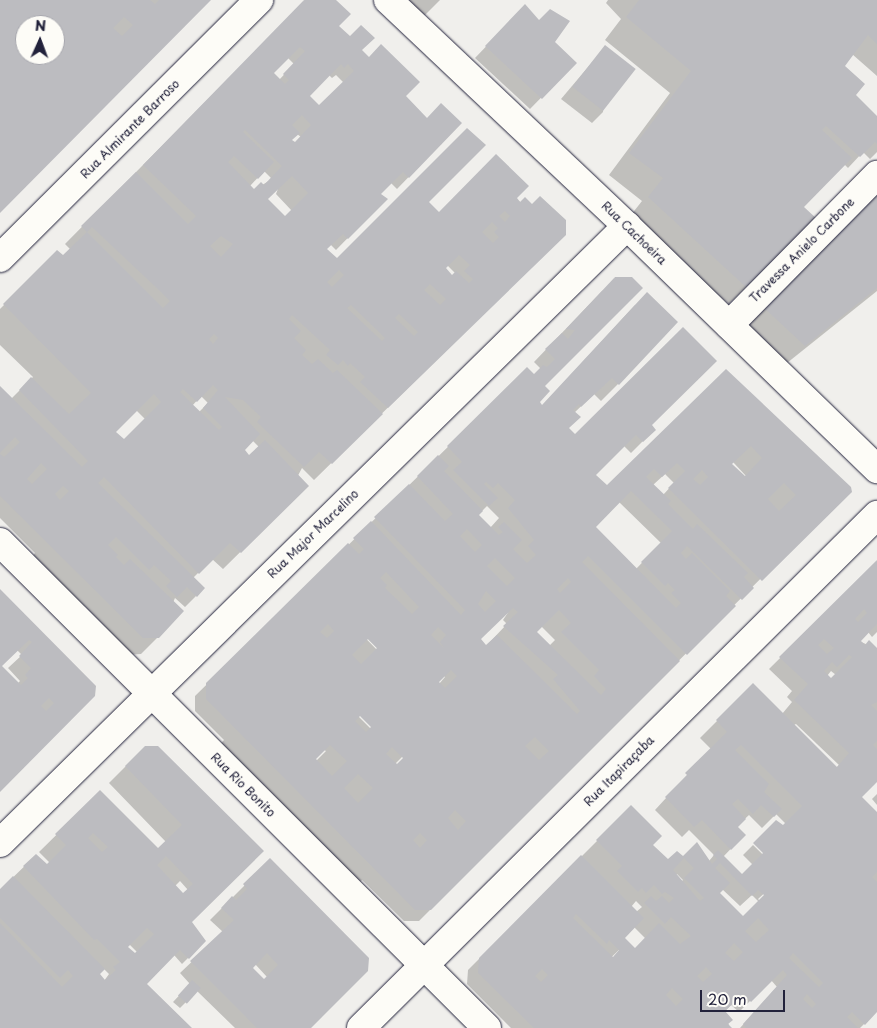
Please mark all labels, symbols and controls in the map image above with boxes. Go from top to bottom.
north arrow [15,15,65,65]
text: N [35,15,46,36]
street label: Rua Almirante Barroso [77,76,183,182]
street label: Travessa Anielo Carbone [746,194,858,306]
street label: Rua Cachoeira [599,198,669,268]
street label: Rua Major Marcelino [265,487,361,581]
street label: Rua Itapiraçaba [581,733,657,809]
street label: Rua Rio Bonito [207,749,279,821]
scale bar [702,980,787,1012]
text: 20 m [708,987,747,1010]

